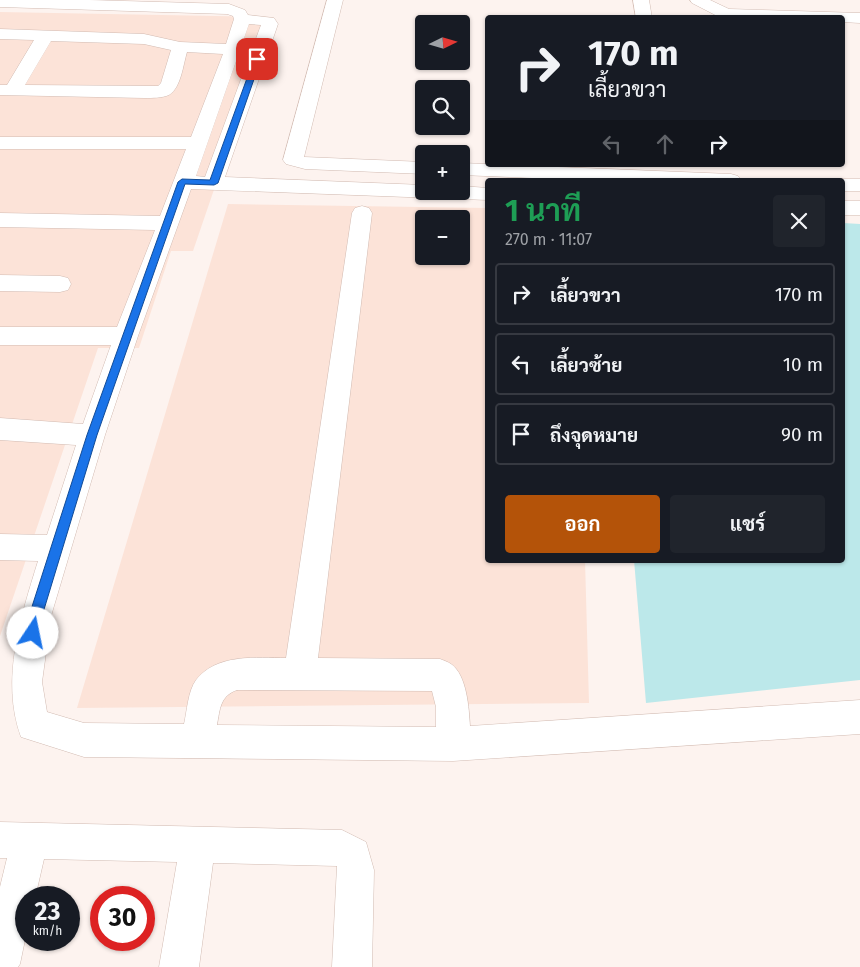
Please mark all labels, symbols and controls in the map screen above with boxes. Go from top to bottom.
north arrow [415,15,470,70]
map controls [415,15,470,265]
text: 170 m [588,32,679,74]
icon: right [505,35,570,100]
pin [236,38,278,80]
icon: arrive [243,45,271,73]
text: เลี้ยวขวา [588,76,666,103]
button: search [415,80,470,135]
icon: left [598,130,626,158]
icon: ahead [651,130,679,158]
icon: right [704,130,732,158]
button: + [415,145,470,200]
text: 1 นาที [505,193,581,229]
button: close [773,195,825,247]
button: − [415,210,470,265]
text: 270 m · 11:07 [505,230,592,249]
icon: right [507,280,535,308]
text: 170 m [775,283,823,306]
text: เลี้ยวขวา [550,284,621,307]
icon: left [507,350,535,378]
text: 10 m [783,353,823,376]
text: เลี้ยวซ้าย [550,354,622,377]
icon: arrive [507,420,535,448]
text: 90 m [781,423,823,446]
text: ถึงจุดหมาย [550,424,638,447]
button: ออก [505,495,660,553]
button: แชร์ [670,495,825,553]
position arrow [6,606,58,658]
speed limit sign: 30 [90,886,155,951]
text: 23 [35,897,60,927]
text: km/h [33,924,62,938]

